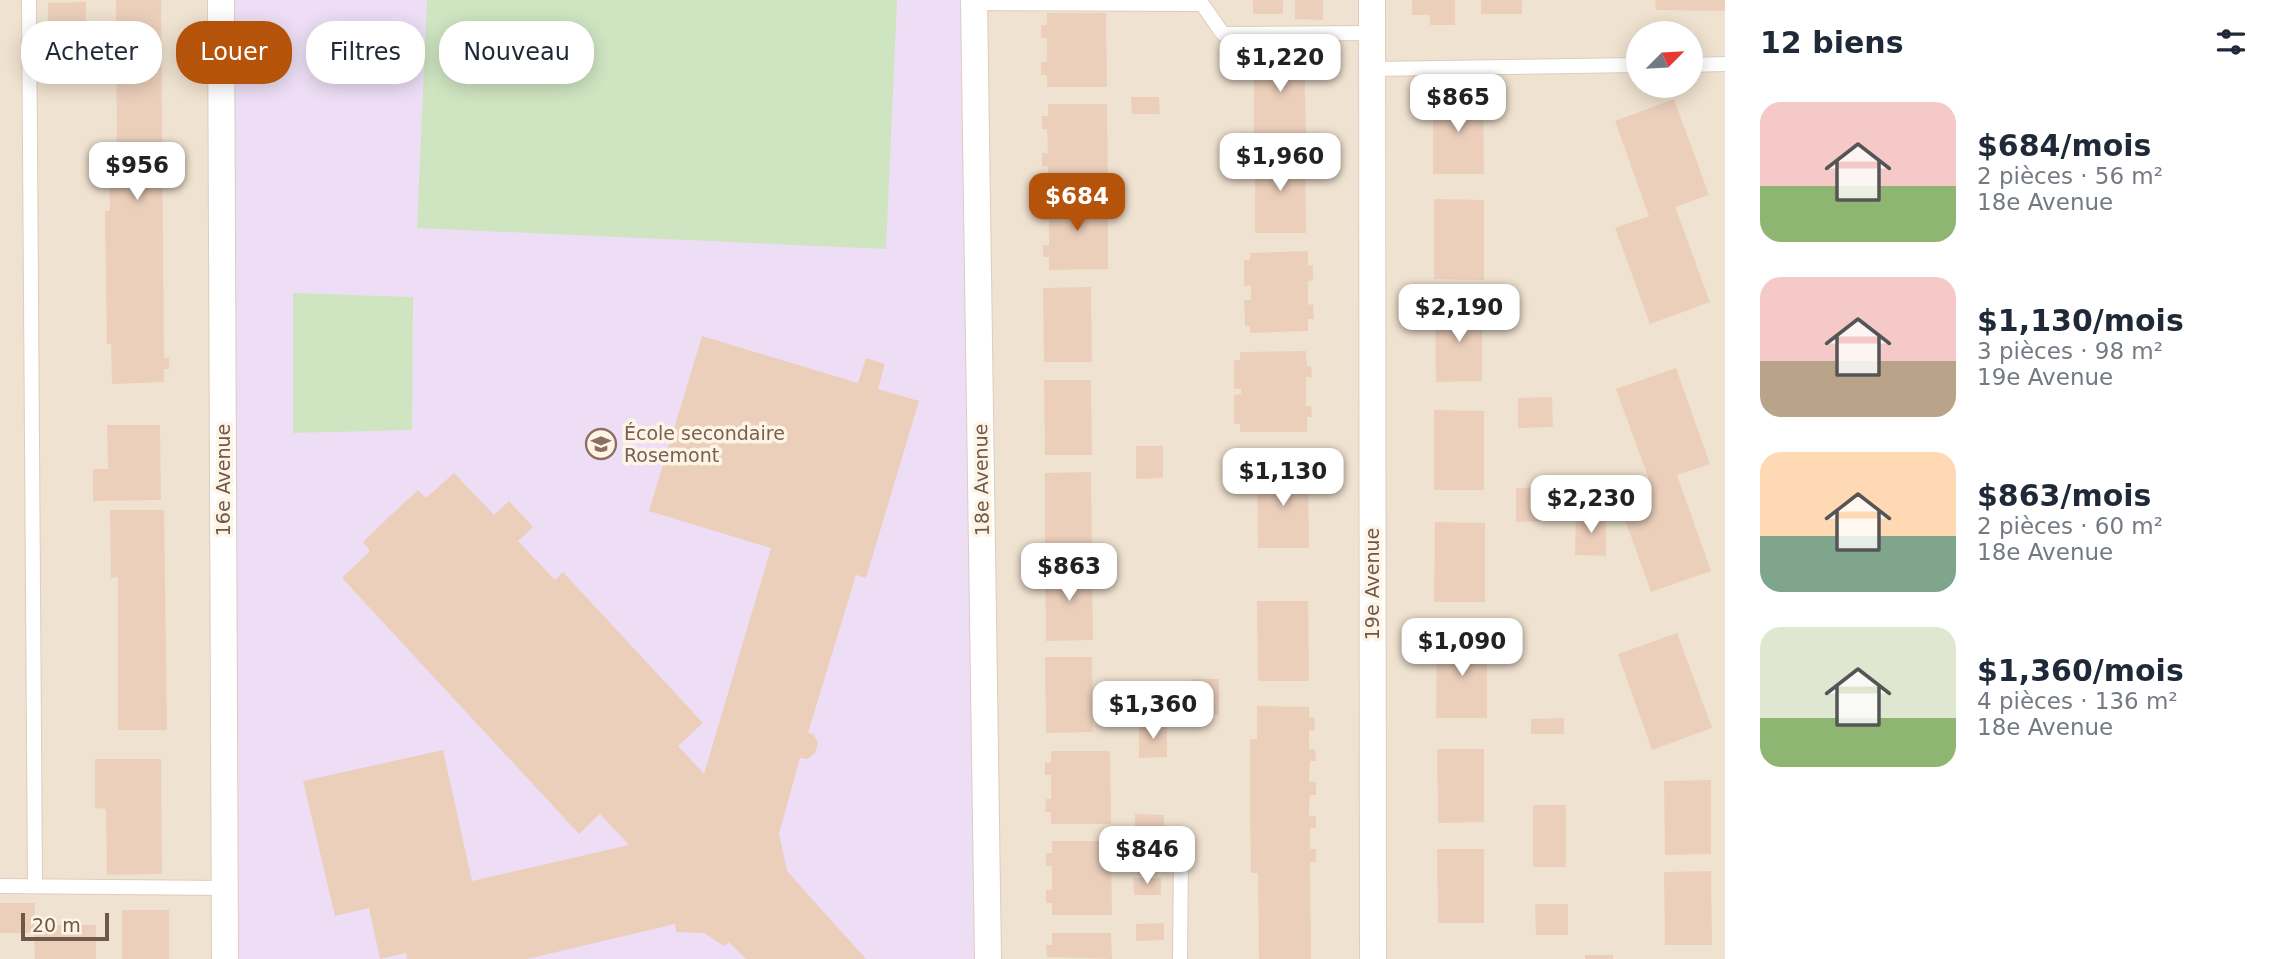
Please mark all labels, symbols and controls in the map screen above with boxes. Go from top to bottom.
chip: Acheter [21,21,162,84]
chip: Louer [176,21,292,84]
chip: Filtres [306,21,425,84]
chip: Nouveau [439,21,594,84]
north arrow [1626,21,1703,98]
map controls [1626,21,1703,98]
icon: filters [2212,23,2250,61]
text: 12 biens [1760,25,1904,60]
pin: $1,220 [1223,34,1337,94]
text: $1,220 [1236,44,1324,70]
pin: $865 [1417,74,1499,134]
text: $865 [1426,84,1490,110]
text: $684/mois [1977,128,2151,163]
icon: home [1816,130,1900,214]
pin: $1,960 [1223,134,1337,193]
pin: $956 [96,142,178,202]
text: $1,960 [1236,143,1324,169]
text: $956 [105,152,169,178]
text: 2 pièces · 56 m² [1977,163,2163,189]
pin: $684 [1036,174,1118,233]
text: $684 [1045,183,1109,209]
text: 18e Avenue [1977,189,2113,215]
pin: $2,190 [1402,284,1516,344]
text: $2,190 [1415,294,1503,320]
text: $1,130/mois [1977,303,2184,338]
icon: home [1816,305,1900,389]
text: 3 pièces · 98 m² [1977,338,2163,364]
text: 19e Avenue [1977,364,2113,390]
place label: École secondaire Rosemont [624,422,785,466]
street label: 16e Avenue [212,424,234,536]
street label: 18e Avenue [969,424,993,536]
school or university icon: École secondaire Rosemont [584,427,618,461]
pin: $1,130 [1226,448,1340,508]
text: $1,130 [1239,458,1327,484]
pin: $2,230 [1534,476,1648,535]
text: $863/mois [1977,478,2151,513]
icon: home [1816,480,1900,564]
text: $2,230 [1547,485,1635,511]
text: 2 pièces · 60 m² [1977,513,2163,539]
street label: 19e Avenue [1361,528,1383,640]
text: 18e Avenue [1977,539,2113,565]
pin: $863 [1028,544,1110,603]
text: $863 [1037,553,1101,579]
pin: $1,090 [1405,618,1519,678]
text: $1,090 [1418,628,1506,654]
text: $1,360/mois [1977,653,2184,688]
icon: home [1816,655,1900,739]
pin: $1,360 [1096,682,1210,741]
text: 4 pièces · 136 m² [1977,688,2178,714]
text: $1,360 [1109,691,1197,717]
text: 18e Avenue [1977,714,2113,740]
pin: $846 [1106,826,1188,886]
text: $846 [1115,836,1179,862]
scale bar [21,910,108,942]
text: 20 m [32,914,81,936]

